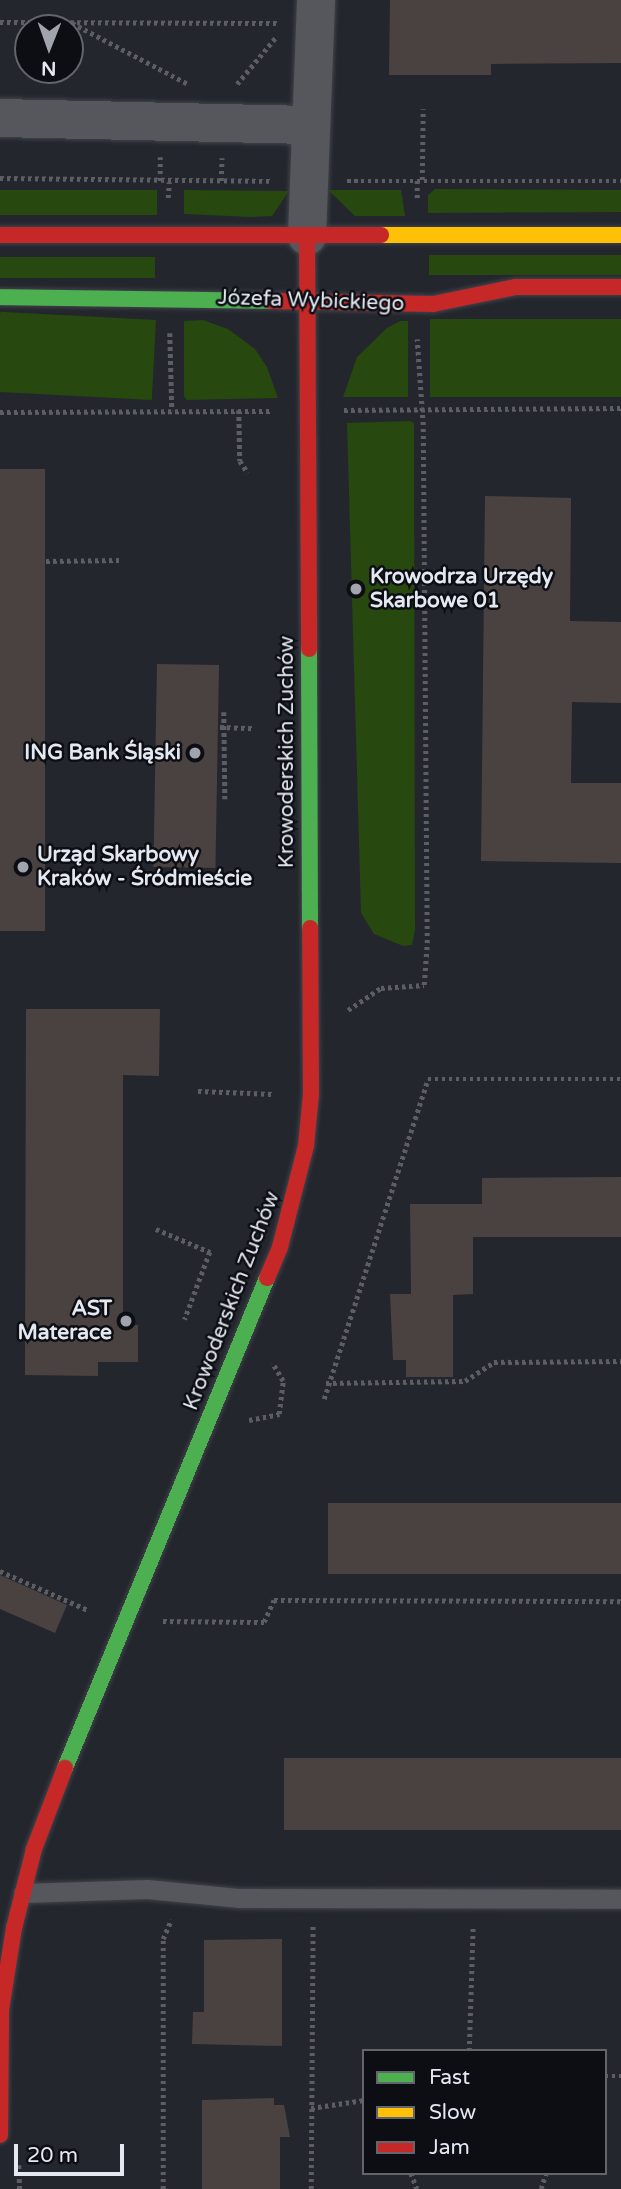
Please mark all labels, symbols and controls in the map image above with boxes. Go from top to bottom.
north arrow [14,14,84,84]
text: N [41,57,56,79]
street label: Józefa Wybickiego [217,285,405,317]
place label: Krowodrza Urzędy Skarbowe 01 [370,564,553,614]
marker: Krowodrza Urzędy Skarbowe 01 [348,581,364,597]
street label: Krowoderskich Zuchów [274,636,300,868]
place label: ING Bank Śląski [24,740,181,766]
marker: ING Bank Śląski [187,745,203,761]
place label: Urząd Skarbowy Kraków - Śródmieście [37,842,252,892]
marker: Urząd Skarbowy Kraków - Śródmieście [15,859,31,875]
street label: Krowoderskich Zuchów [179,1188,285,1414]
place label: AST Materace [18,1296,112,1346]
marker: AST Materace [118,1313,134,1329]
legend [362,2049,607,2175]
text: Fast [429,2065,470,2090]
text: Slow [429,2100,476,2125]
scale bar [18,2130,128,2174]
text: Jam [429,2135,470,2160]
text: 20 m [27,2143,78,2168]

